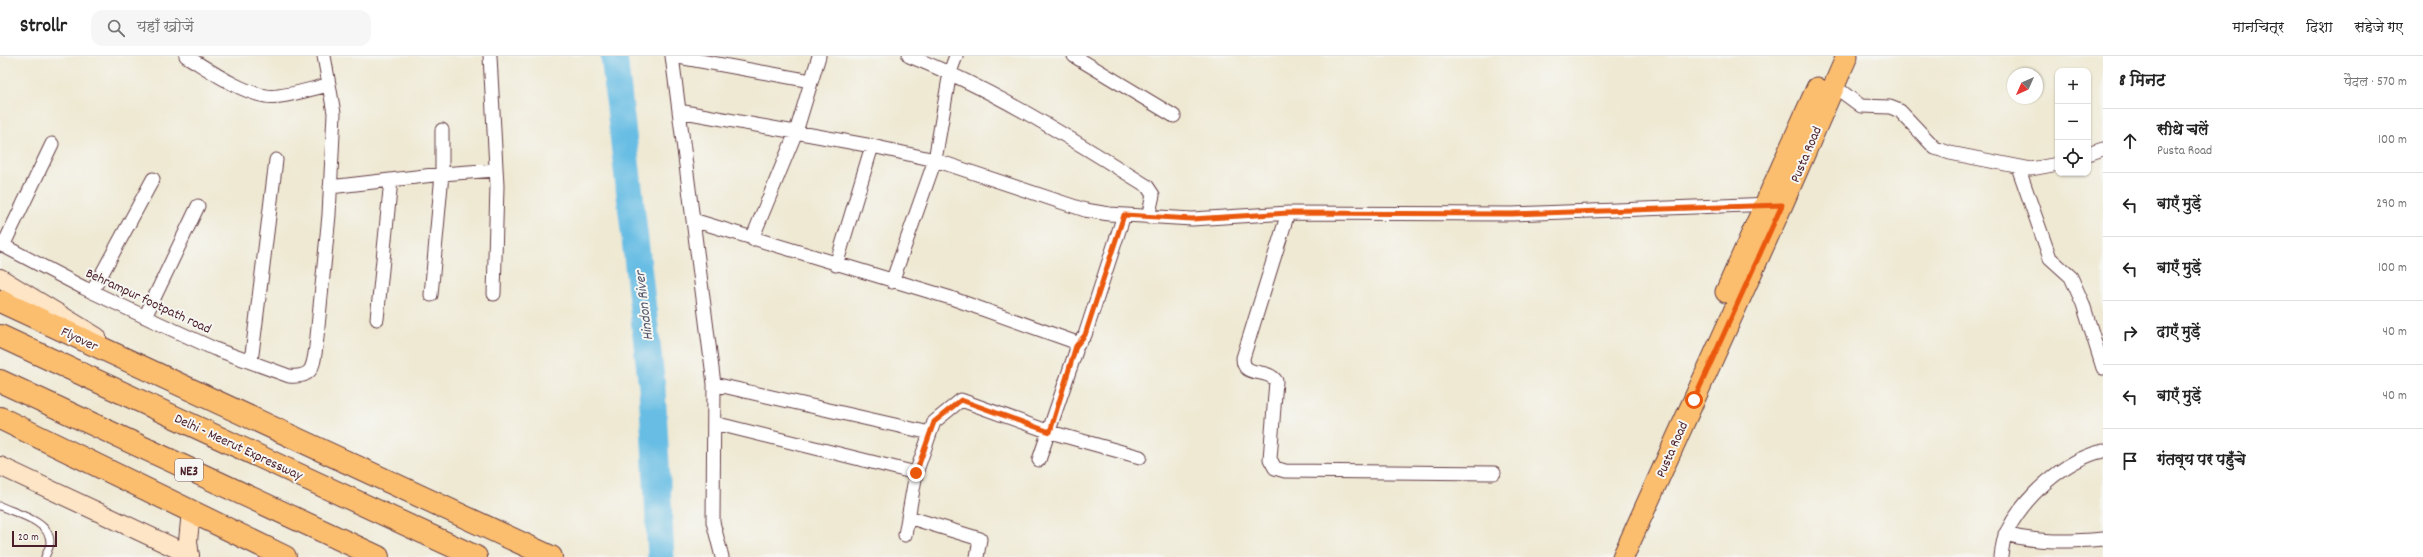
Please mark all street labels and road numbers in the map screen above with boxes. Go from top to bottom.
street label: Pusta Road [1786,124,1828,186]
street label: Behrampur footpath road [82,264,214,340]
street label: Flyover [57,323,102,357]
street label: Delhi - Meerut Expressway [171,409,306,486]
street label: Pusta Road [1652,419,1694,481]
road number: NE3 [175,459,203,481]

